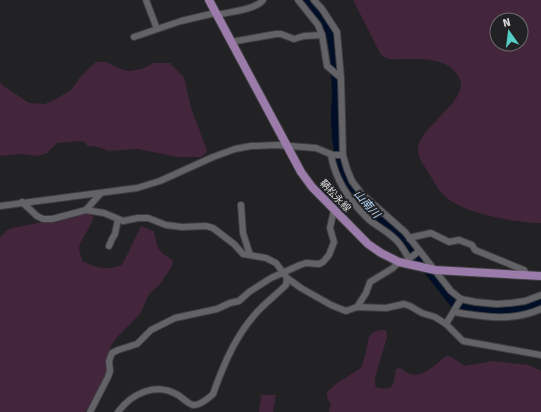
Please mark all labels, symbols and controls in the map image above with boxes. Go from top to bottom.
north arrow [489,12,529,52]
text: N [502,16,512,30]
street label: 鞆松永線 [317,177,353,215]
water label: 山南川 [351,187,384,221]

